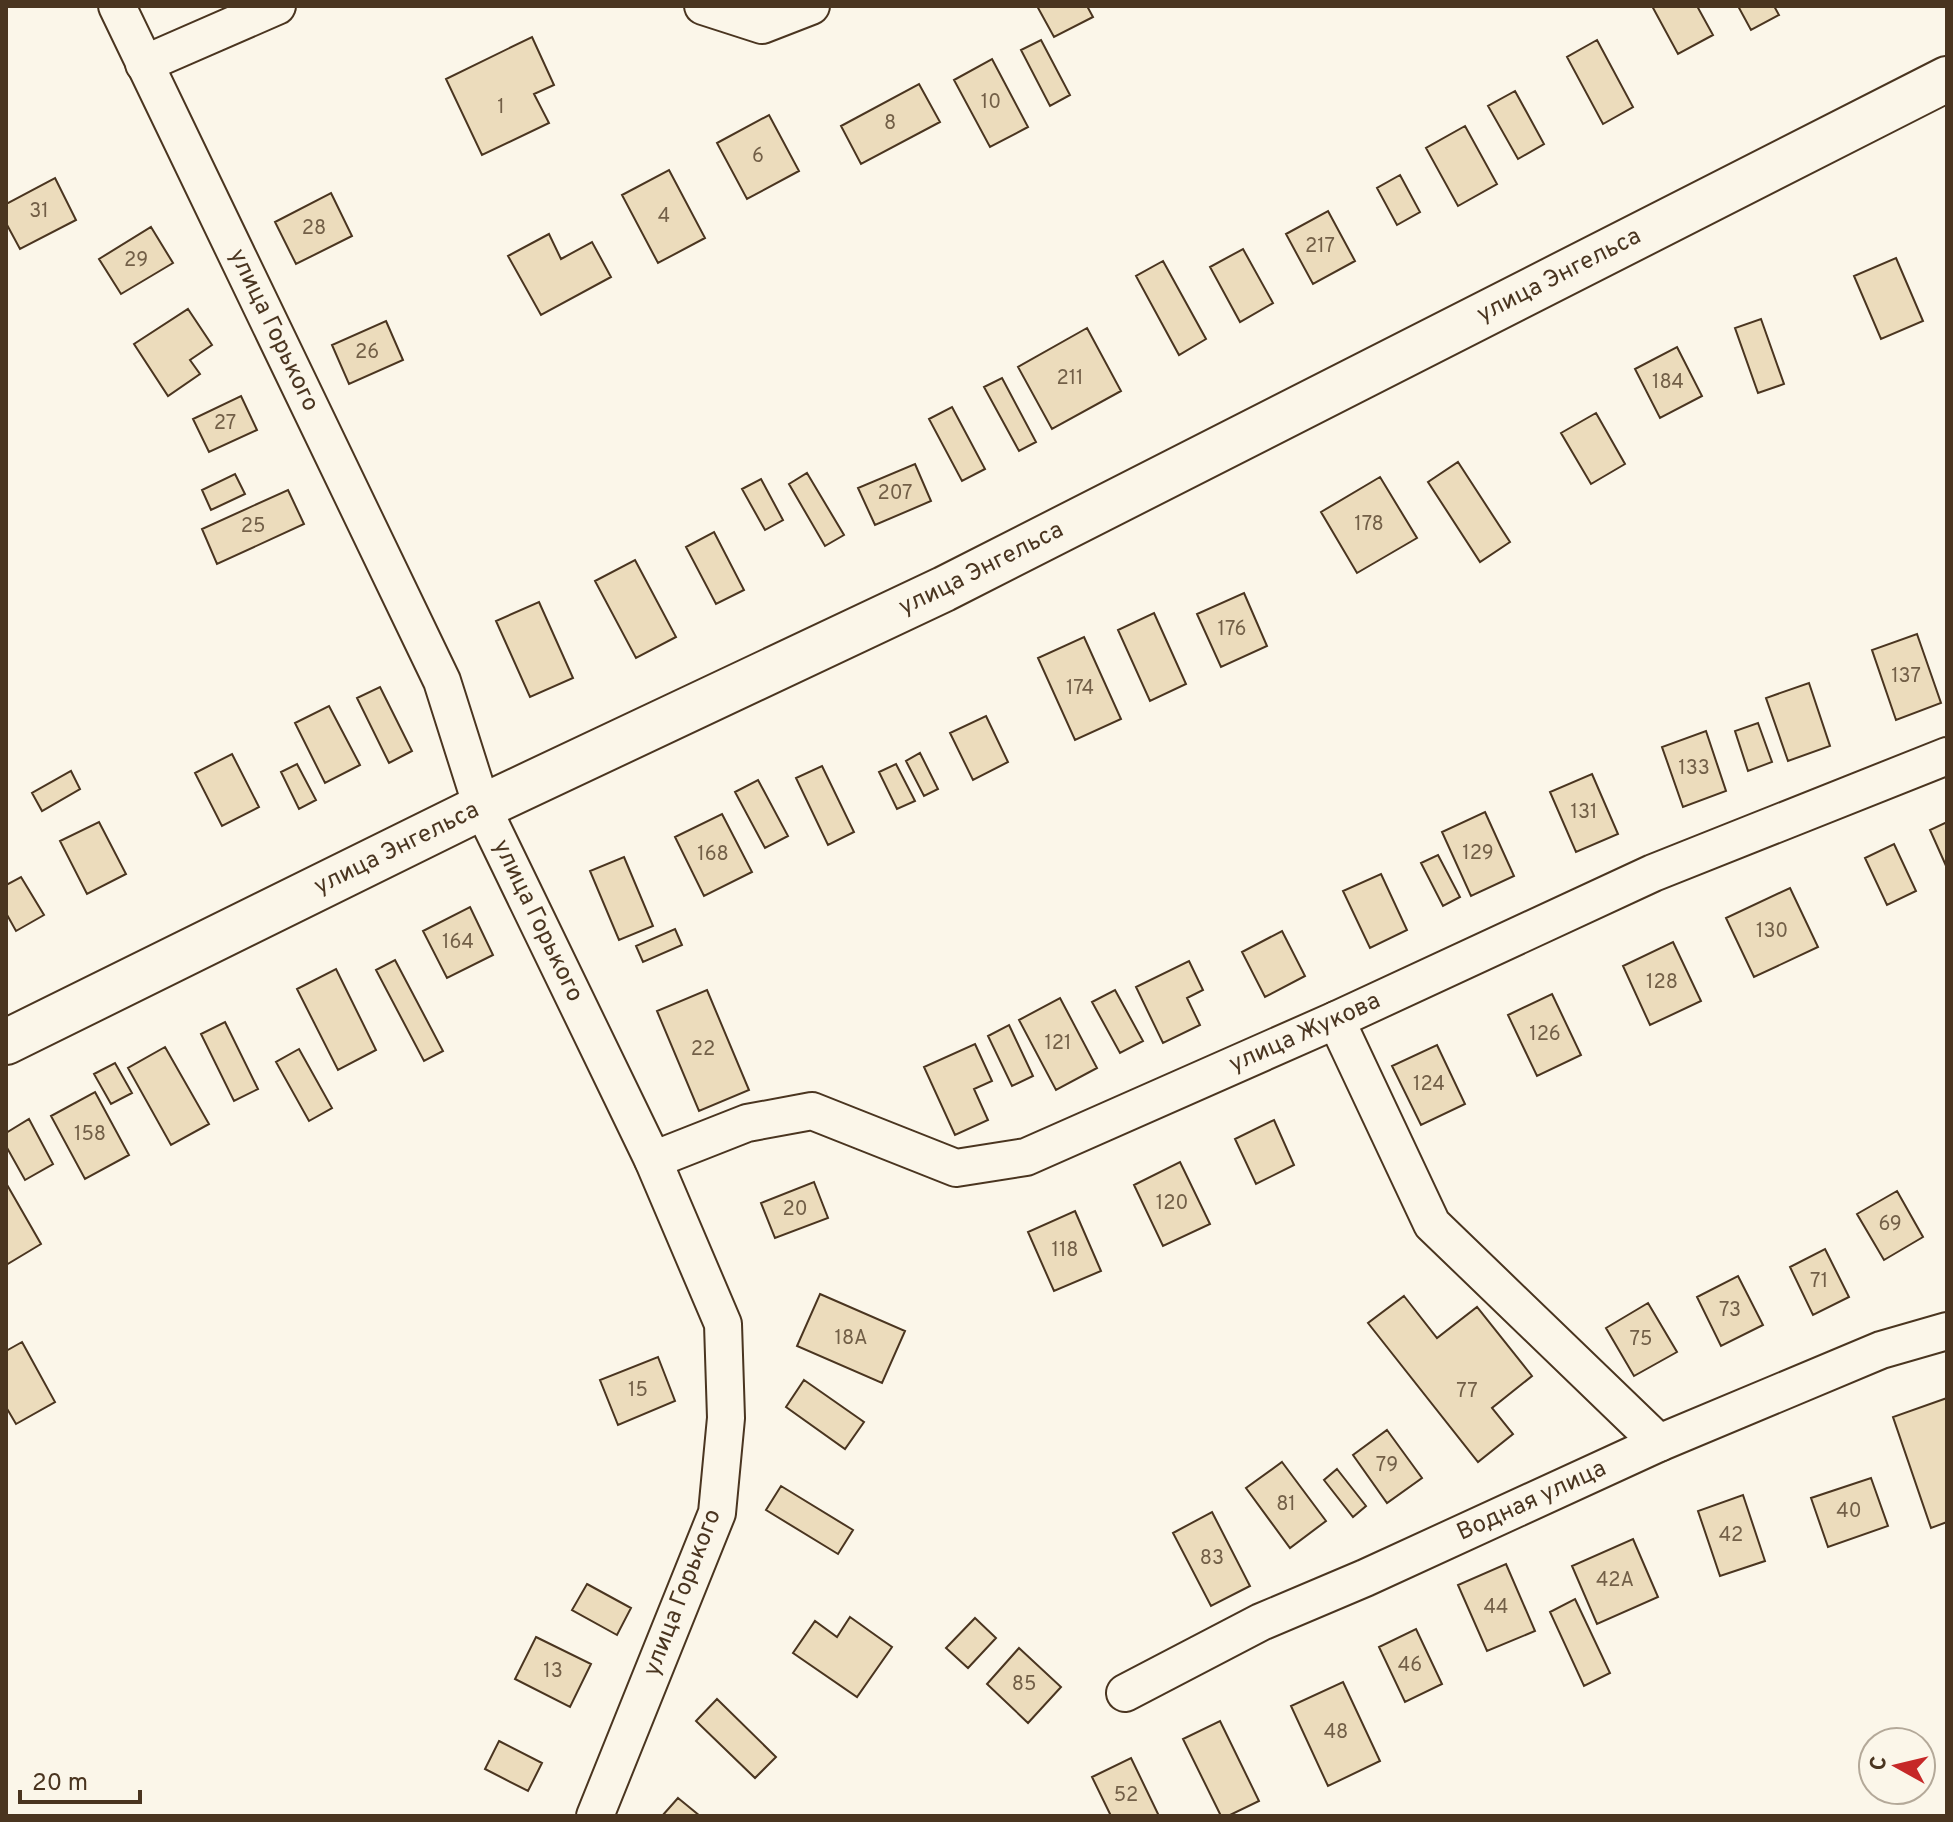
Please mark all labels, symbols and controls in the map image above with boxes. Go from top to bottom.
house number: 10 [981,90,1001,116]
house number: 1 [497,95,505,121]
house number: 8 [884,111,896,137]
house number: 6 [752,144,764,170]
house number: 31 [29,199,49,225]
house number: 4 [658,204,670,230]
house number: 28 [302,216,326,242]
street label: улица Энгельса [1472,222,1646,330]
house number: 217 [1305,234,1335,260]
street label: улица Горького [221,244,325,416]
house number: 29 [124,248,148,274]
house number: 26 [355,340,379,366]
house number: 211 [1056,366,1084,392]
house number: 184 [1652,370,1684,396]
house number: 27 [214,411,236,437]
house number: 207 [878,481,912,507]
house number: 178 [1354,512,1384,538]
house number: 25 [241,514,265,540]
street label: улица Энгельса [894,516,1069,623]
house number: 176 [1218,617,1246,643]
house number: 137 [1891,664,1921,690]
house number: 174 [1066,676,1094,702]
house number: 133 [1678,756,1710,782]
street label: улица Энгельса [310,796,484,902]
house number: 131 [1571,800,1597,826]
street label: улица Горького [485,835,589,1007]
house number: 129 [1462,841,1494,867]
house number: 168 [697,842,729,868]
house number: 130 [1756,919,1788,945]
house number: 164 [442,930,474,956]
house number: 128 [1646,970,1678,996]
street label: улица Жукова [1225,986,1385,1080]
house number: 126 [1529,1022,1561,1048]
house number: 121 [1044,1031,1072,1057]
house number: 22 [691,1037,715,1063]
house number: 124 [1413,1072,1445,1098]
house number: 158 [74,1122,106,1148]
house number: 120 [1156,1191,1188,1217]
house number: 20 [782,1197,808,1223]
house number: 69 [1878,1212,1902,1238]
house number: 118 [1051,1238,1079,1264]
house number: 71 [1810,1269,1828,1295]
house number: 73 [1719,1298,1741,1324]
house number: 18А [834,1326,868,1352]
house number: 75 [1630,1327,1652,1353]
house number: 15 [628,1378,648,1404]
house number: 77 [1456,1379,1478,1405]
house number: 79 [1376,1453,1398,1479]
street label: Водная улица [1453,1454,1611,1549]
house number: 81 [1276,1492,1296,1518]
house number: 40 [1836,1499,1862,1525]
street label: улица Горького [637,1505,729,1681]
house number: 42 [1719,1523,1743,1549]
house number: 83 [1200,1546,1224,1572]
house number: 42А [1596,1568,1634,1594]
house number: 44 [1484,1595,1508,1621]
house number: 46 [1398,1653,1422,1679]
house number: 13 [543,1659,563,1685]
house number: 85 [1012,1672,1036,1698]
house number: 48 [1324,1720,1348,1746]
north arrow [1857,1726,1937,1806]
scale bar [20,1754,140,1804]
text: С [1865,1755,1894,1772]
text: 20 m [32,1769,88,1799]
house number: 52 [1114,1783,1138,1809]

